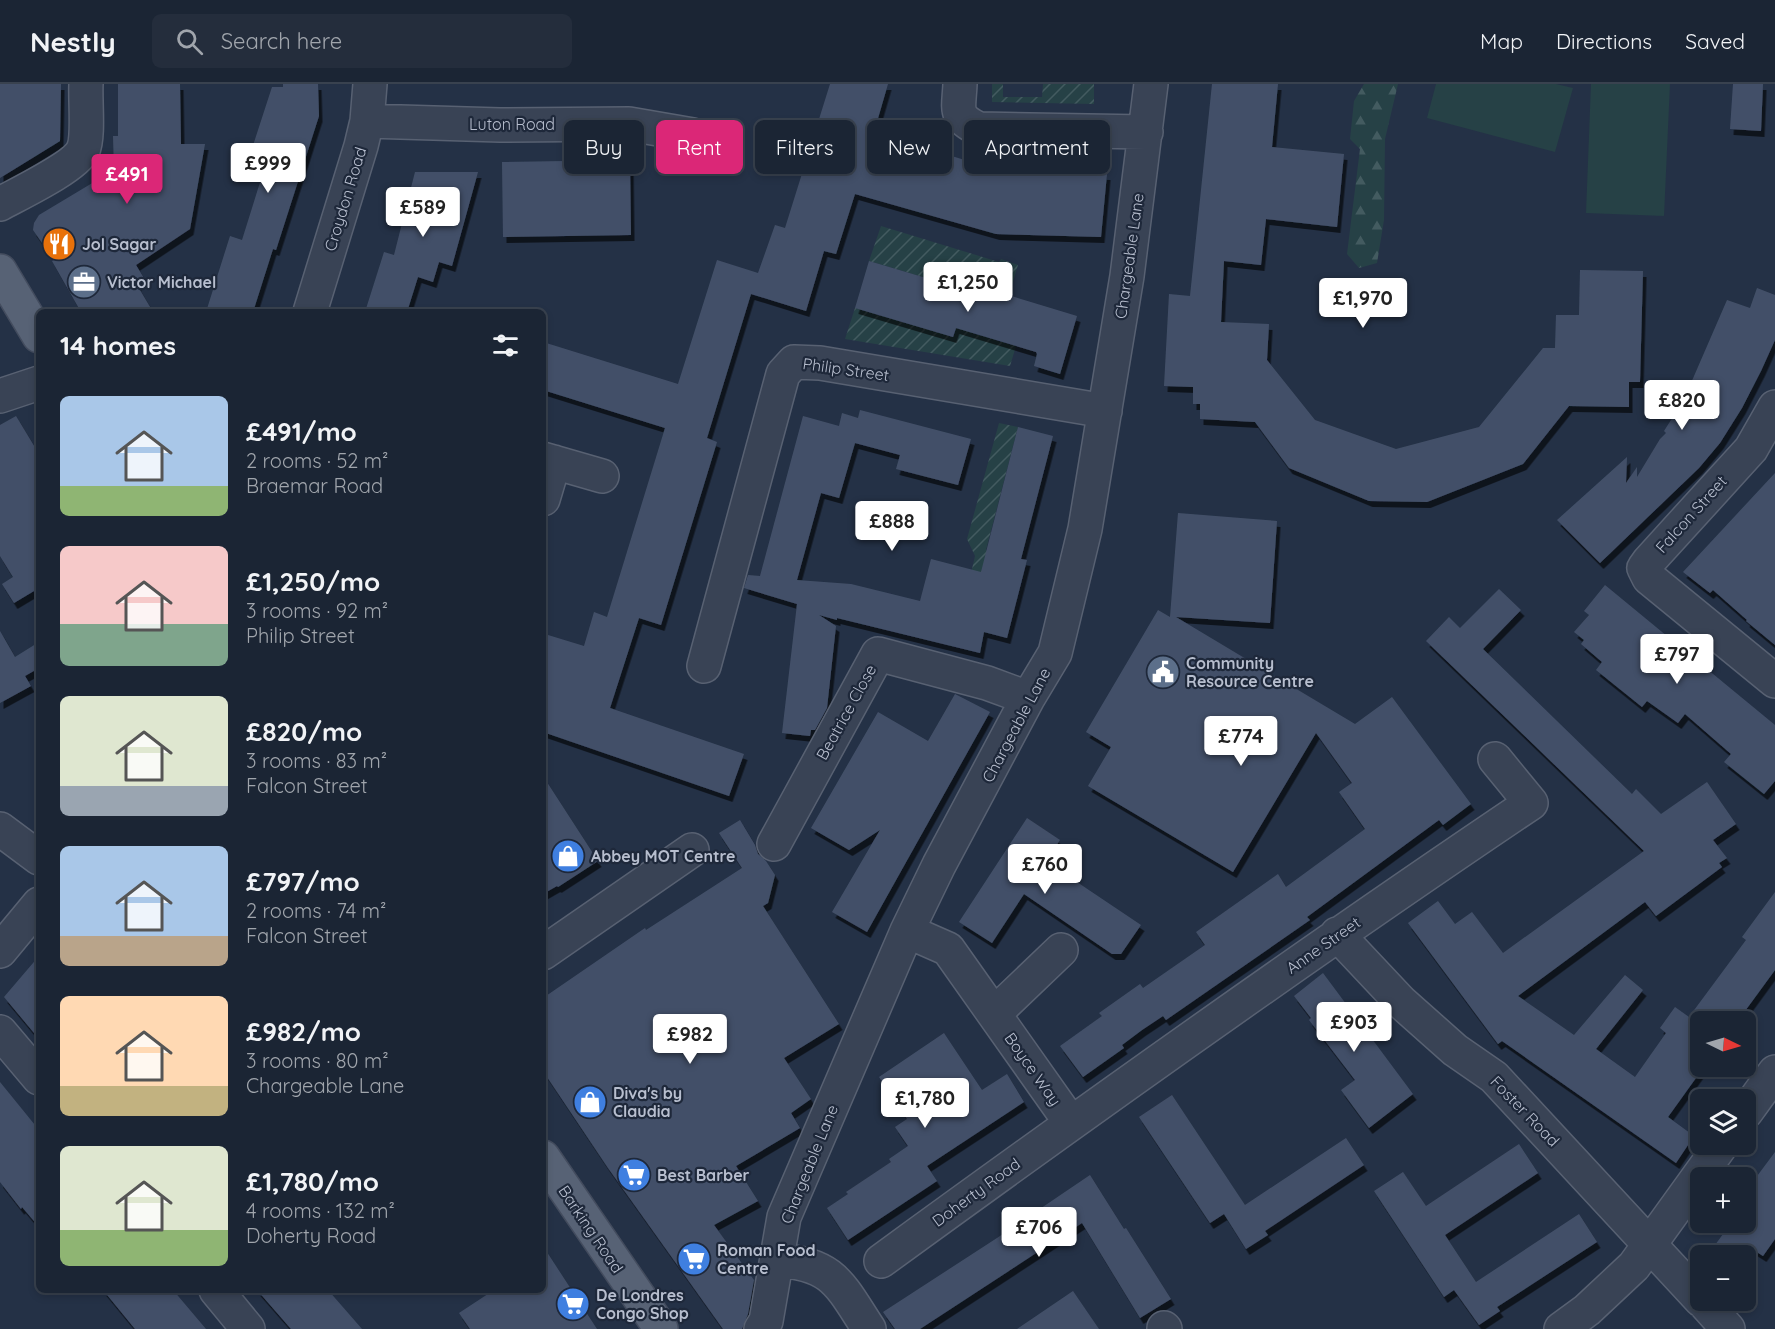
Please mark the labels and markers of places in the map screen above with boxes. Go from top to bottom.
pin: £999 [232,143,304,194]
pin: £491 [91,154,163,205]
pin: £589 [387,187,459,238]
restaurant icon: Jol Sagar [41,226,77,262]
place label: Jol Sagar [82,234,156,254]
pin: £1,250 [919,262,1017,313]
office icon: Victor Michael [66,264,102,300]
place label: Victor Michael [107,272,216,292]
pin: £1,970 [1314,278,1412,329]
pin: £820 [1646,380,1718,431]
pin: £888 [856,501,928,552]
pin: £797 [1641,634,1713,685]
place label: Community Resource Centre [1186,653,1314,691]
public building icon: Community Resource Centre [1145,654,1181,690]
pin: £774 [1205,716,1277,767]
shop icon: Abbey MOT Centre [550,838,586,874]
pin: £760 [1009,844,1081,895]
place label: Abbey MOT Centre [591,846,736,866]
pin: £903 [1318,1002,1390,1053]
pin: £982 [654,1014,726,1065]
pin: £1,780 [876,1078,974,1129]
place label: Diva's by Claudia [613,1083,682,1121]
shop icon: Diva's by Claudia [572,1084,608,1120]
supermarket icon: Best Barber [616,1157,652,1193]
place label: Best Barber [657,1165,750,1185]
pin: £706 [1003,1207,1075,1258]
place label: Roman Food Centre [717,1240,815,1278]
supermarket icon: Roman Food Centre [676,1241,712,1277]
place label: De Londres Congo Shop [596,1285,689,1323]
supermarket icon: De Londres Congo Shop [555,1286,591,1322]

